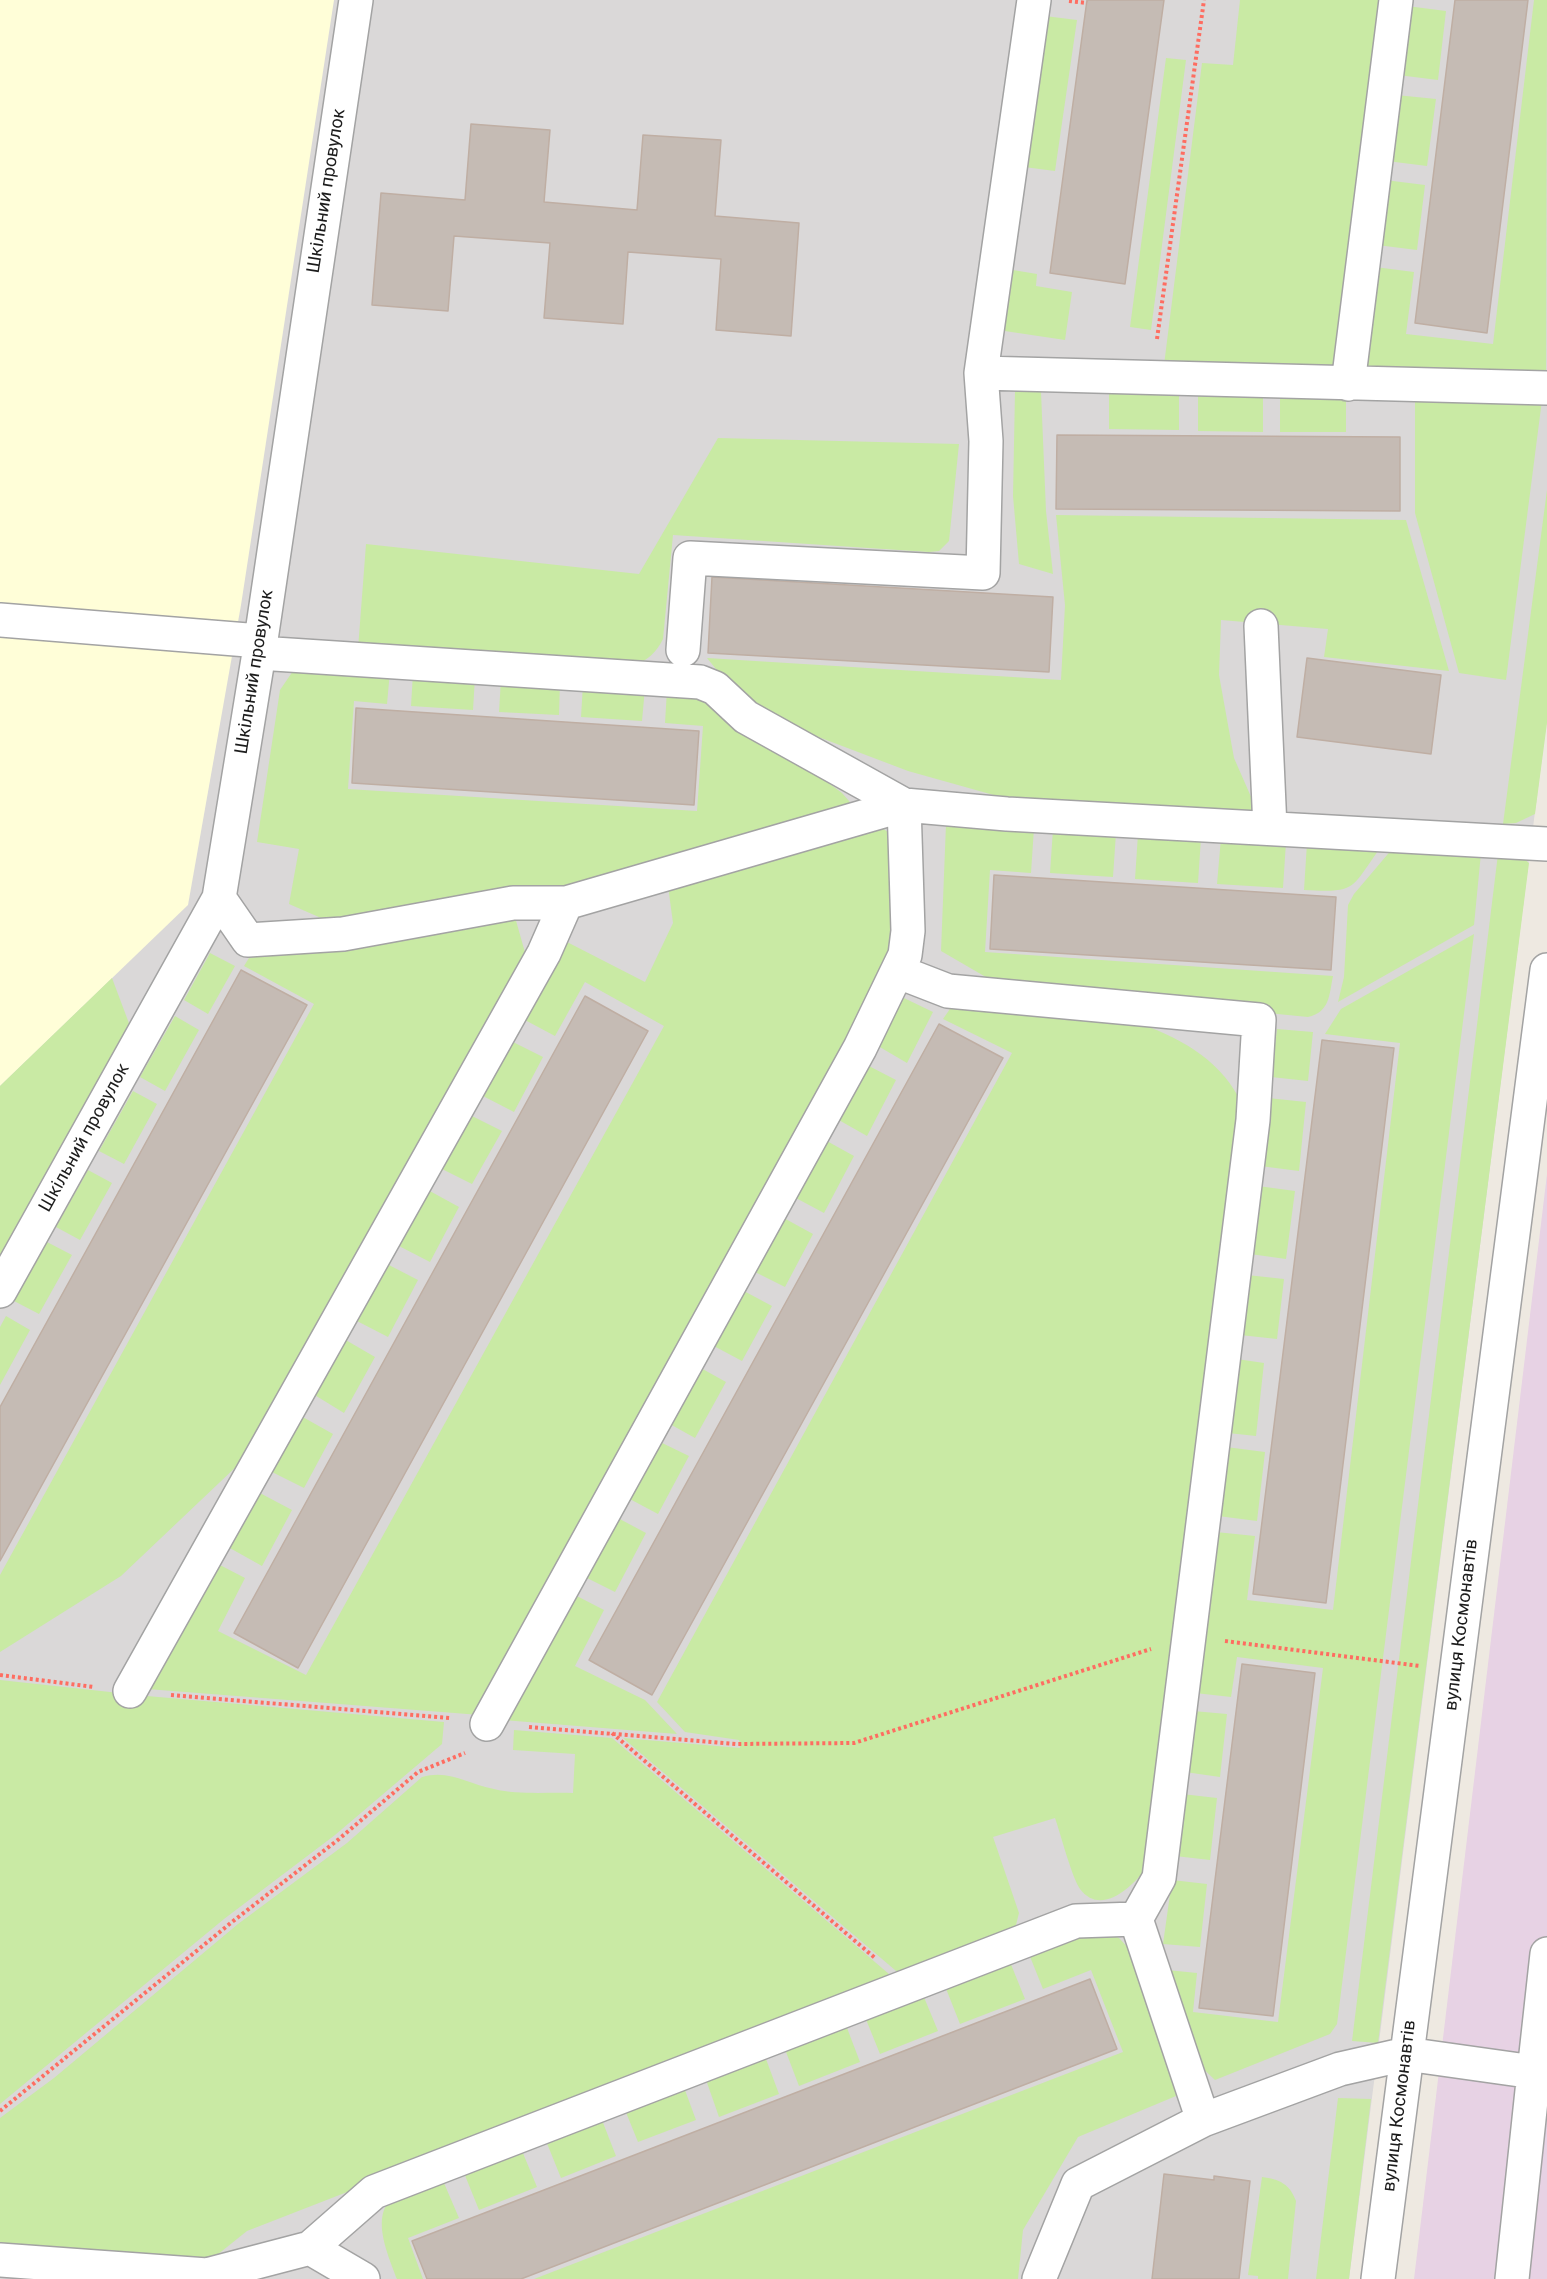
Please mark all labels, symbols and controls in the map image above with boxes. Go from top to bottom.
street label: Шкільний провулок [303,107,351,275]
street label: Шкільний провулок [231,588,279,756]
street label: Шкільний провулок [35,1060,135,1216]
street label: вулиця Космонавтів [1441,1538,1483,1712]
street label: вулиця Космонавтів [1379,2019,1421,2193]

